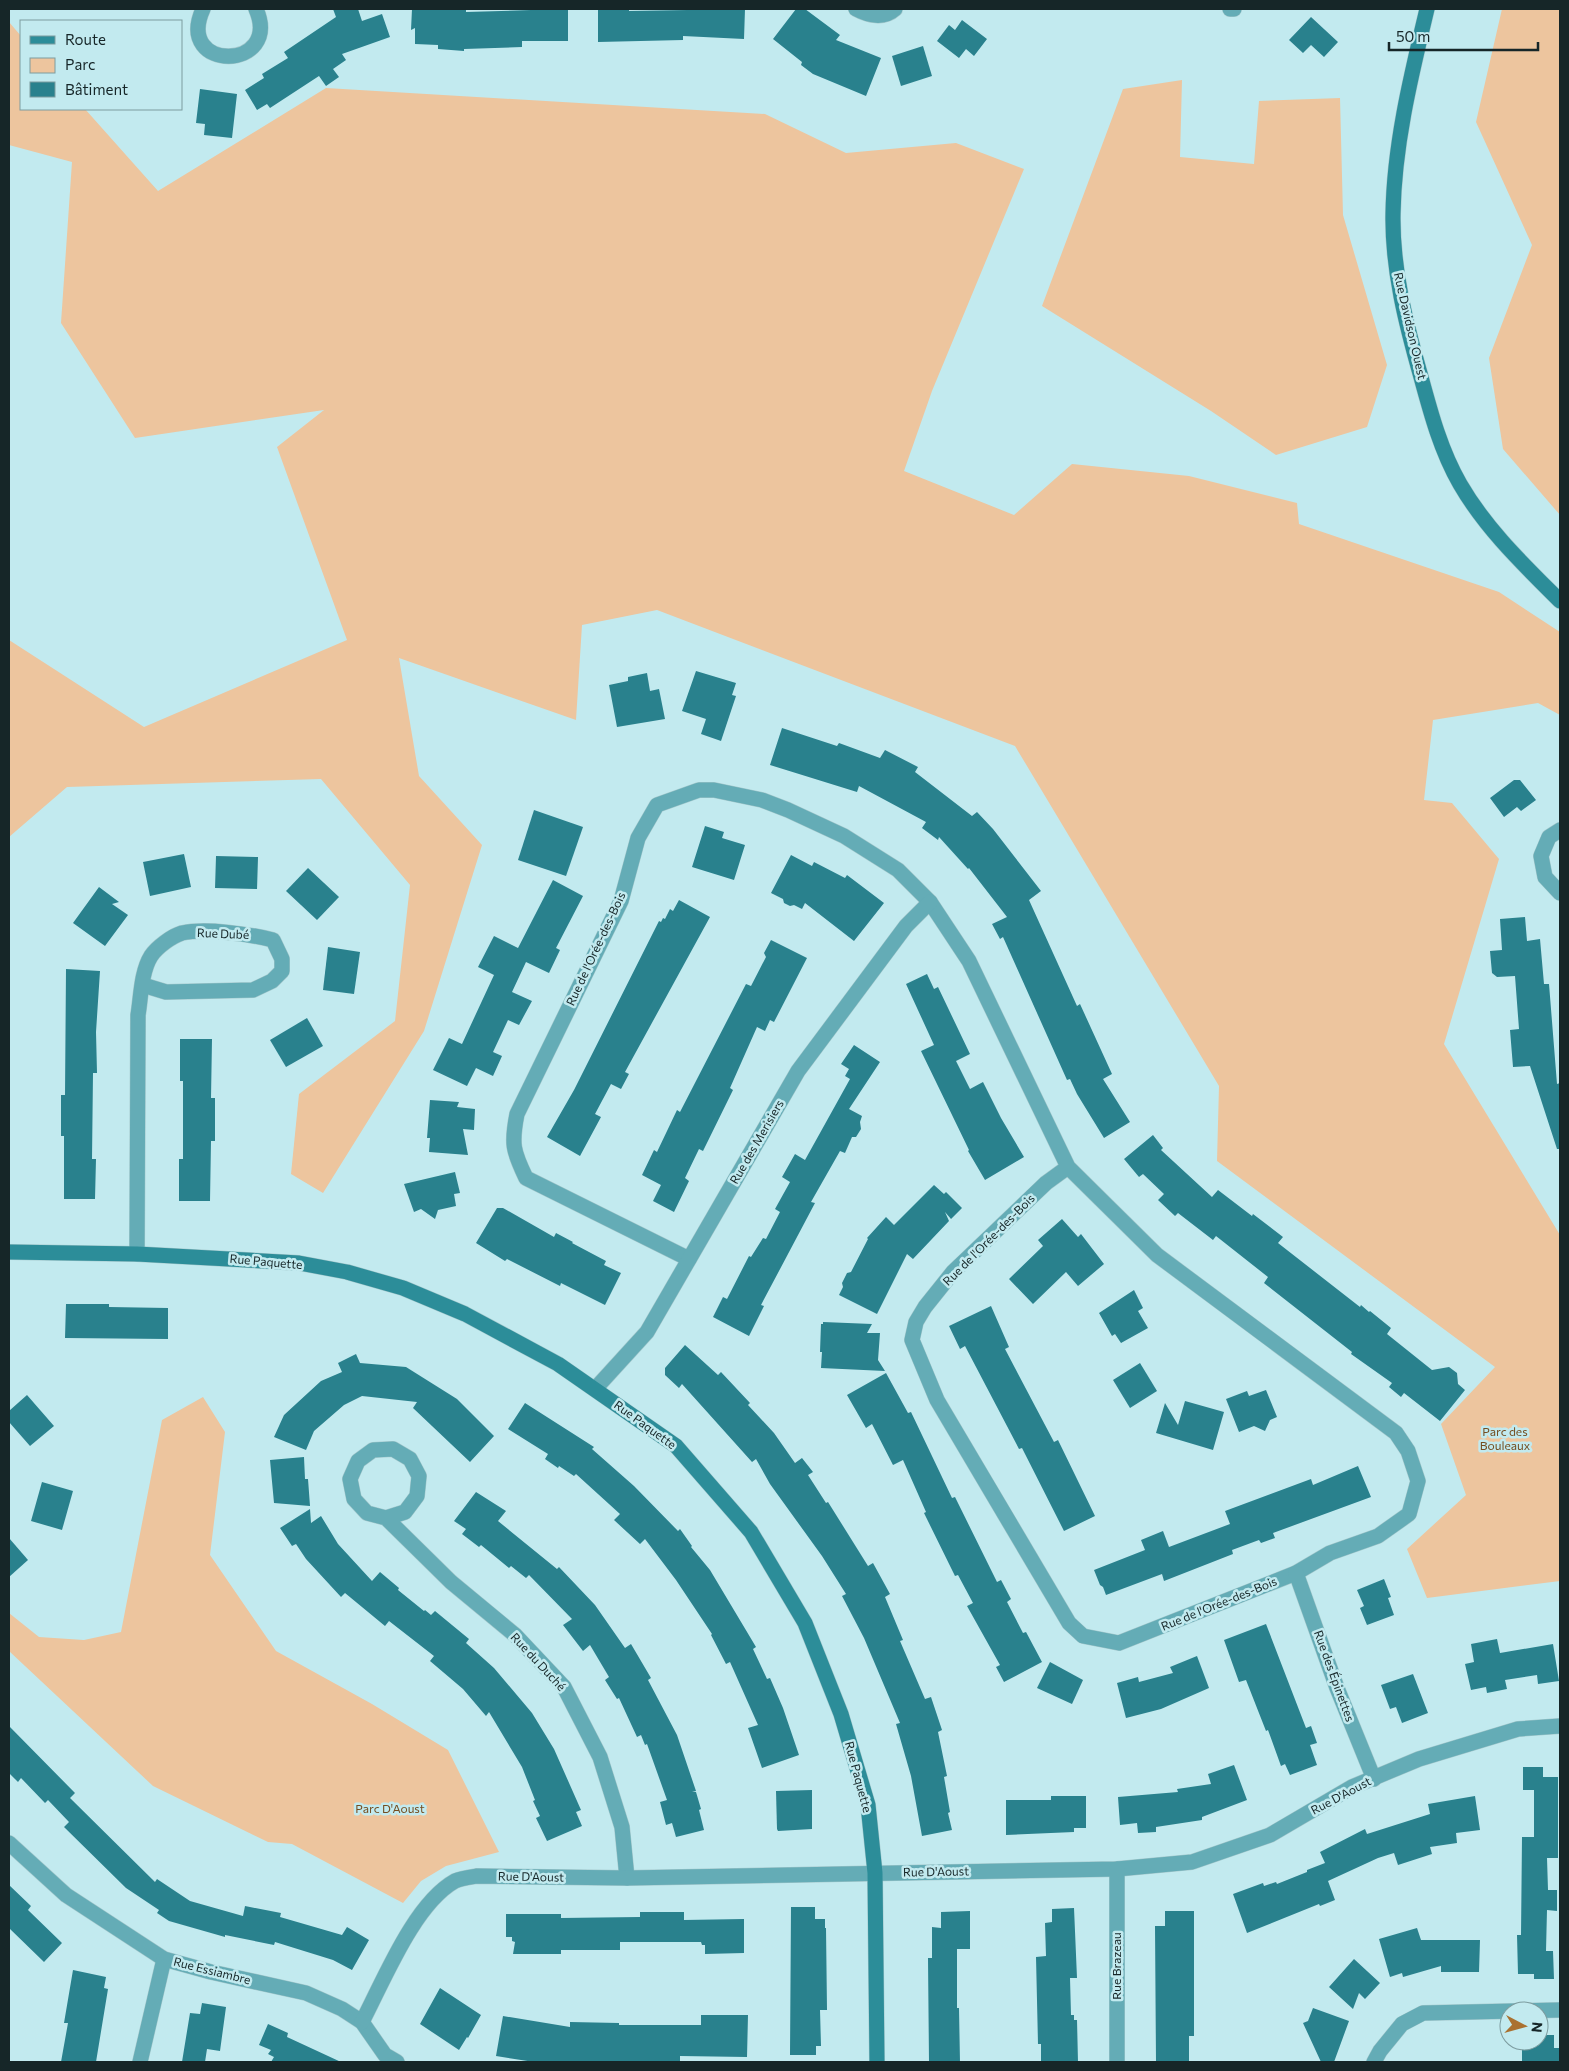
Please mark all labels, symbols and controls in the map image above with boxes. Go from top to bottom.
legend [20,20,182,110]
scale bar [1389,20,1538,52]
text: 50 m [1396,27,1430,45]
text: Route [65,30,106,48]
text: Parc [65,55,95,73]
text: Bâtiment [65,80,128,98]
street label: Rue Davidson Ouest [1392,271,1430,381]
street label: Rue de l'Orée-des-Bois [563,890,628,1008]
street label: Rue Dubé [197,925,249,941]
street label: Rue des Merisiers [726,1097,786,1186]
street label: Rue de l'Orée-des-Bois [940,1191,1037,1288]
street label: Rue Paquette [229,1251,303,1271]
street label: Rue Paquette [612,1397,679,1451]
park label: Parc des Bouleaux [1480,1424,1531,1452]
street label: Rue de l'Orée-des-Bois [1159,1573,1279,1633]
street label: Rue des Épinettes [1312,1628,1358,1723]
street label: Rue du Duché [508,1630,569,1693]
street label: Rue Paquette [843,1740,875,1814]
street label: Rue D'Aoust [1308,1773,1373,1817]
park label: Parc D'Aoust [355,1801,425,1815]
street label: Rue D'Aoust [903,1863,969,1879]
street label: Rue D'Aoust [498,1868,564,1884]
street label: Rue Brazeau [1109,1932,1123,2000]
street label: Rue Essiambre [172,1954,252,1986]
north arrow [1499,2001,1549,2051]
text: N [1528,2021,1546,2034]

